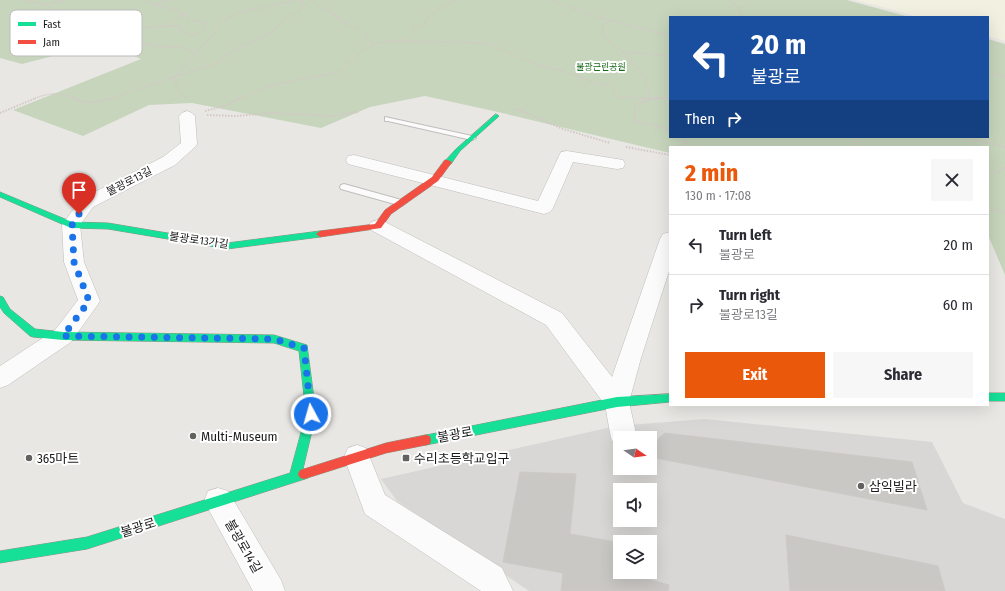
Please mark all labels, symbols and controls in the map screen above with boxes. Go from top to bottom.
legend [10,10,142,56]
text: Fast [43,18,61,31]
text: 20 m [751,28,806,61]
icon: left [685,32,737,84]
text: Jam [43,36,60,49]
park label: 불광근린공원 [576,62,626,72]
text: 불광로 [751,66,801,88]
icon: right [723,108,745,130]
text: Then [685,110,715,128]
text: 2 min [685,159,738,187]
button: close [931,159,973,201]
street label: 불광로13길 [104,164,154,199]
pin [62,173,96,214]
icon: arrive [68,179,90,201]
text: 130 m · 17:08 [685,188,751,203]
text: Turn left [719,226,772,244]
street label: 불광로13가길 [168,230,229,251]
icon: left [685,234,707,256]
text: 20 m [944,236,973,254]
text: 불광로 [719,247,755,262]
text: Turn right [719,286,780,304]
icon: right [685,294,707,316]
text: 60 m [943,296,973,314]
text: 불광로13길 [719,307,778,322]
button: Exit [685,352,825,398]
button: Share [833,352,973,398]
position arrow [290,393,332,435]
street label: 불광로 [436,424,474,445]
place label: Multi-Museum [201,429,278,444]
marker: Multi-Museum [188,431,198,441]
north arrow [613,431,657,475]
map controls [613,431,657,579]
place label: 365마트 [37,451,79,466]
place label: 수리초등학교입구 [414,451,510,466]
marker: 365마트 [24,453,34,463]
marker: 수리초등학교입구 [401,453,411,463]
place label: 삼익빌라 [869,479,917,494]
marker: 삼익빌라 [856,481,866,491]
button: sound [613,483,657,527]
street label: 불광로 [119,515,158,540]
street label: 불광로14길 [222,517,265,576]
button: layers [613,535,657,579]

